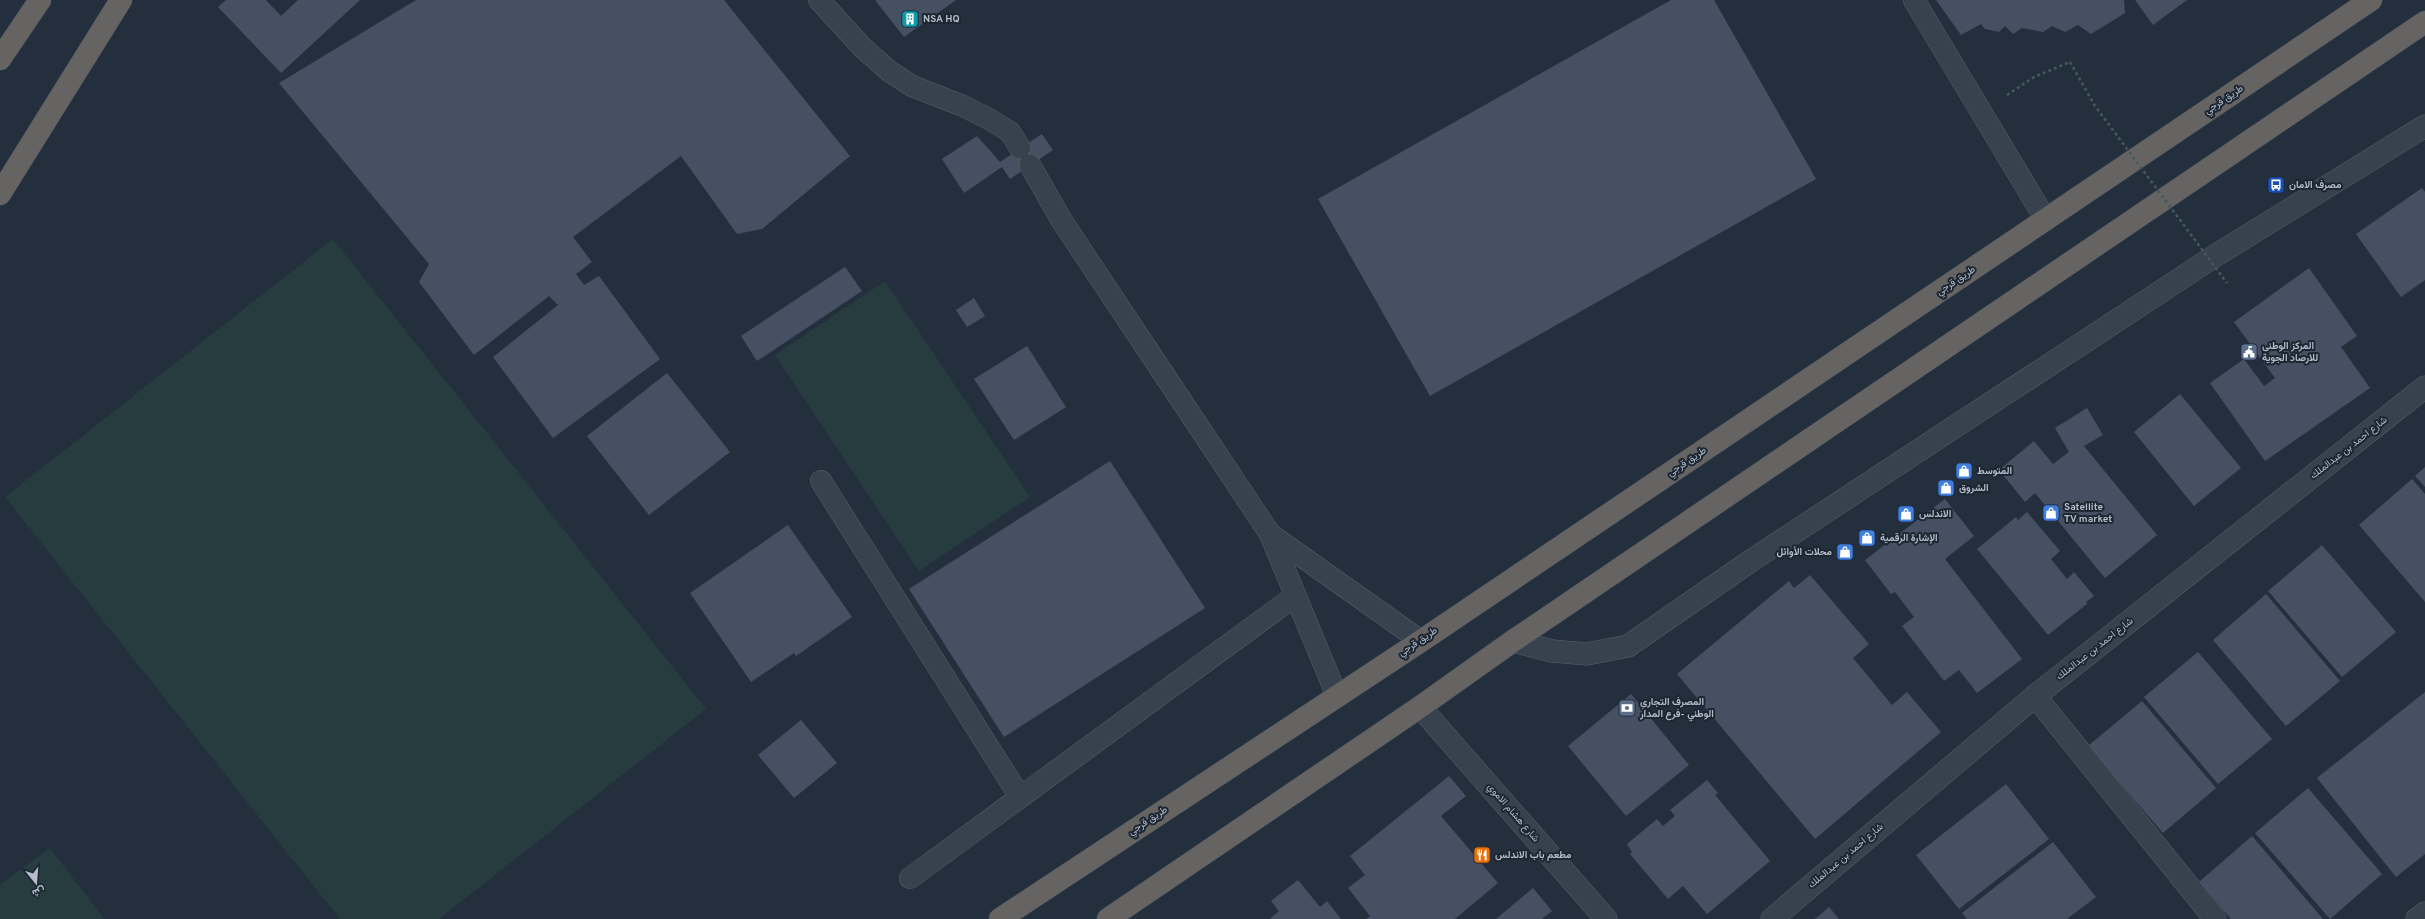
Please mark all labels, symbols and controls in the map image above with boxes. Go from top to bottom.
building icon: NSA HQ [900,9,920,29]
place label: NSA HQ [923,13,960,26]
street label: طريق قرجي [2202,82,2247,119]
bus stop icon: مصرف الامان [2266,175,2286,195]
place label: مصرف الامان [2289,179,2342,192]
street label: طريق قرجي [1934,263,1979,300]
place label: المركز الوطني للارصاد الجوية [2262,340,2318,365]
public building icon: المركز الوطني للارصاد الجوية [2239,342,2259,362]
street label: شارع احمد بن عبدالملك [2308,414,2390,482]
street label: طريق قرجي [1665,444,1710,481]
shop icon: المتوسط [1954,461,1974,481]
place label: المتوسط [1977,465,2012,478]
shop icon: الشروق [1936,478,1956,498]
place label: الشروق [1959,482,1989,495]
place label: Satellite TV market [2064,501,2112,526]
shop icon: Satellite TV market [2041,503,2061,523]
shop icon: الاندلس [1896,504,1916,524]
place label: الاندلس [1919,508,1951,521]
shop icon: الإشارة الرقمية [1857,528,1877,548]
place label: الإشارة الرقمية [1880,532,1938,545]
shop icon: محلات الأوائل [1835,542,1855,562]
place label: محلات الأوائل [1776,546,1833,559]
street label: شارع احمد بن عبدالملك [2054,615,2136,683]
street label: طريق قرجي [1396,624,1441,661]
place label: المصرف التجاري الوطني -فرع المدار [1639,696,1714,722]
bank icon: المصرف التجاري الوطني -فرع المدار [1617,698,1637,718]
street label: شارع هشام الاموي [1483,781,1542,846]
street label: طريق قرجي [1126,803,1171,839]
street label: شارع احمد بن عبدالملك [1806,821,1886,891]
restaurant icon: مطعم باب الاندلس [1472,845,1492,865]
place label: مطعم باب الاندلس [1495,849,1572,862]
north arrow [16,863,56,903]
text: ش [30,883,47,900]

